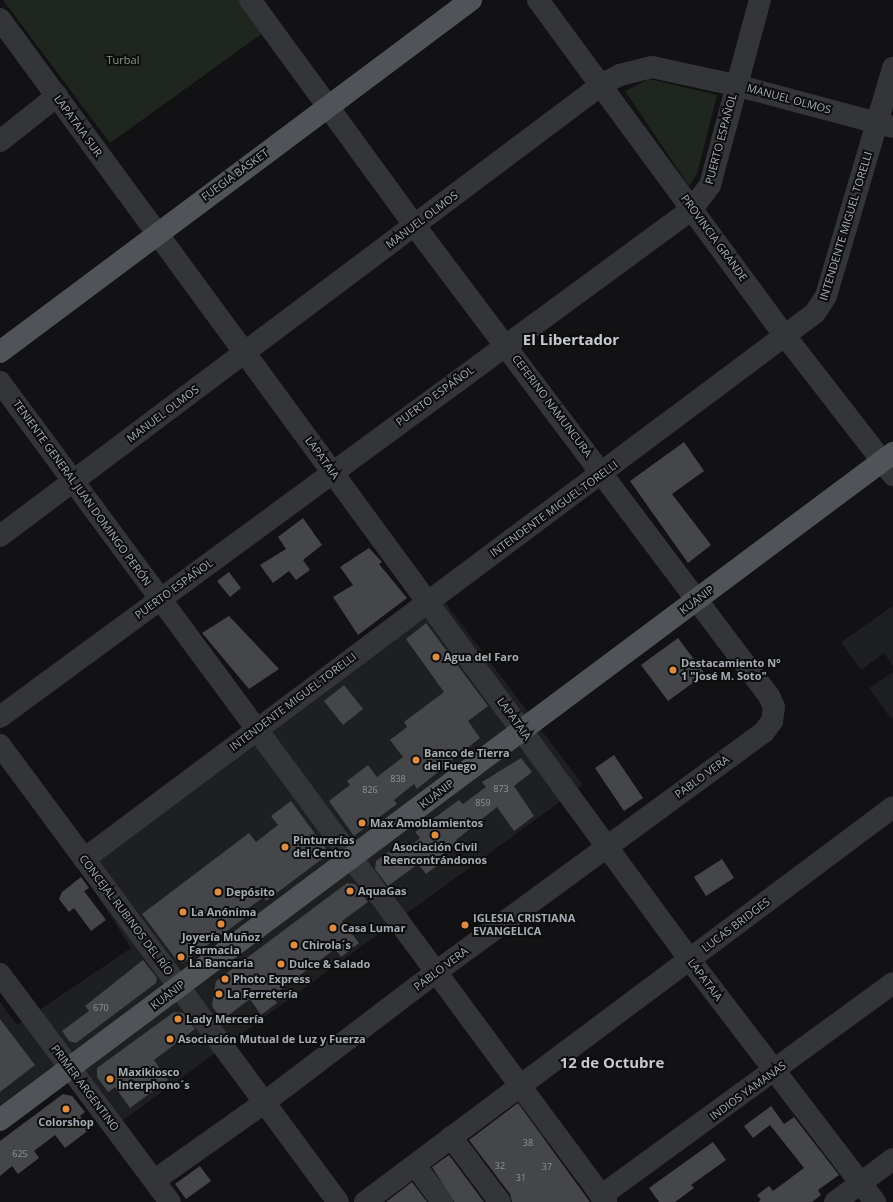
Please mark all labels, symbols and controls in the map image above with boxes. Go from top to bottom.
park label: Turbal [107,53,139,67]
street label: MANUEL OLMOS [745,81,833,117]
street label: PUERTO ESPAÑOL [703,92,739,186]
street label: LAPATAIA SUR [51,93,105,159]
street label: FUEGIA BASKET [199,146,271,204]
street label: INTENDENTE MIGUEL TORELLI [817,150,875,302]
street label: MANUEL OLMOS [383,189,461,251]
street label: PROVINCIA GRANDE [678,192,750,284]
district label: El Libertador [523,331,619,349]
street label: CEFERINO NAMUNCURA [509,352,595,460]
street label: PUERTO ESPAÑOL [393,363,477,429]
street label: MANUEL OLMOS [124,383,202,445]
street label: TENIENTE GENERAL JUAN DOMINGO PERÓN [10,398,154,588]
street label: LAPATAIA [302,434,342,482]
street label: INTENDENTE MIGUEL TORELLI [487,458,621,560]
street label: PUERTO ESPAÑOL [132,556,216,622]
street label: KUANIP [677,583,717,617]
street label: INTENDENTE MIGUEL TORELLI [227,650,359,754]
place label: Agua del Faro [444,650,519,664]
marker: Agua del Faro [431,652,441,662]
place label: Destacamiento N° 1 "José M. Soto" [681,657,781,683]
marker: Destacamiento N° 1 "José M. Soto" [668,665,678,675]
street label: LAPATAIA [494,695,534,743]
place label: Banco de Tierra del Fuego [424,747,510,773]
street label: PABLO VERA [672,753,732,801]
marker: Banco de Tierra del Fuego [411,755,421,765]
house number: 838 [390,774,406,784]
street label: KUANIP [417,777,457,811]
house number: 873 [493,784,509,794]
house number: 826 [362,785,378,795]
house number: 859 [475,798,491,808]
place label: Max Amoblamientos [370,816,483,830]
marker: Max Amoblamientos [357,818,367,828]
marker: Asociación Civil Reencontrándonos [430,830,440,840]
place label: Pinturerías del Centro [293,834,354,860]
place label: Asociación Civil Reencontrándonos [383,841,487,867]
marker: Pinturerías del Centro [280,842,290,852]
street label: CONCEJAL RUBINOS DEL RÍO [76,852,176,978]
place label: AquaGas [358,884,407,898]
place label: Depósito [226,885,275,899]
marker: AquaGas [345,886,355,896]
marker: Depósito [213,887,223,897]
street label: LUCAS BRIDGES [699,895,773,955]
place label: La Anónima [191,905,256,919]
marker: La Anónima [178,907,188,917]
place label: IGLESIA CRISTIANA EVANGELICA [473,912,575,938]
marker: Joyería Muñoz [216,919,226,929]
marker: IGLESIA CRISTIANA EVANGELICA [460,920,470,930]
place label: Casa Lumar [341,921,406,935]
marker: Casa Lumar [328,923,338,933]
place label: Joyería Muñoz [182,930,260,944]
place label: Chirola´s [302,938,351,952]
marker: Chirola´s [289,940,299,950]
place label: Farmacia La Bancaria [189,944,253,970]
street label: PABLO VERA [411,944,471,994]
marker: Farmacia La Bancaria [176,952,186,962]
street label: LAPATAIA [685,956,725,1004]
place label: Dulce & Salado [289,957,370,971]
marker: Dulce & Salado [276,959,286,969]
place label: Photo Express [233,972,310,986]
marker: Photo Express [220,974,230,984]
street label: KUANIP [148,978,188,1012]
place label: La Ferretería [227,987,298,1001]
marker: La Ferretería [214,989,224,999]
house number: 670 [93,1003,109,1013]
place label: Lady Mercería [186,1012,264,1026]
marker: Lady Mercería [173,1014,183,1024]
place label: Asociación Mutual de Luz y Fuerza [178,1032,366,1046]
marker: Asociación Mutual de Luz y Fuerza [165,1034,175,1044]
street label: PRIMER ARGENTINO [48,1042,122,1134]
district label: 12 de Octubre [560,1054,664,1072]
street label: INDIOS YAMANAS [707,1059,789,1123]
place label: Maxikiosco Interphono´s [118,1066,190,1092]
marker: Maxikiosco Interphono´s [105,1074,115,1084]
marker: Colorshop [61,1104,71,1114]
place label: Colorshop [38,1115,94,1129]
house number: 38 [523,1138,533,1148]
house number: 625 [12,1149,28,1159]
house number: 32 [495,1161,505,1171]
house number: 37 [542,1162,552,1172]
house number: 31 [516,1173,526,1183]

